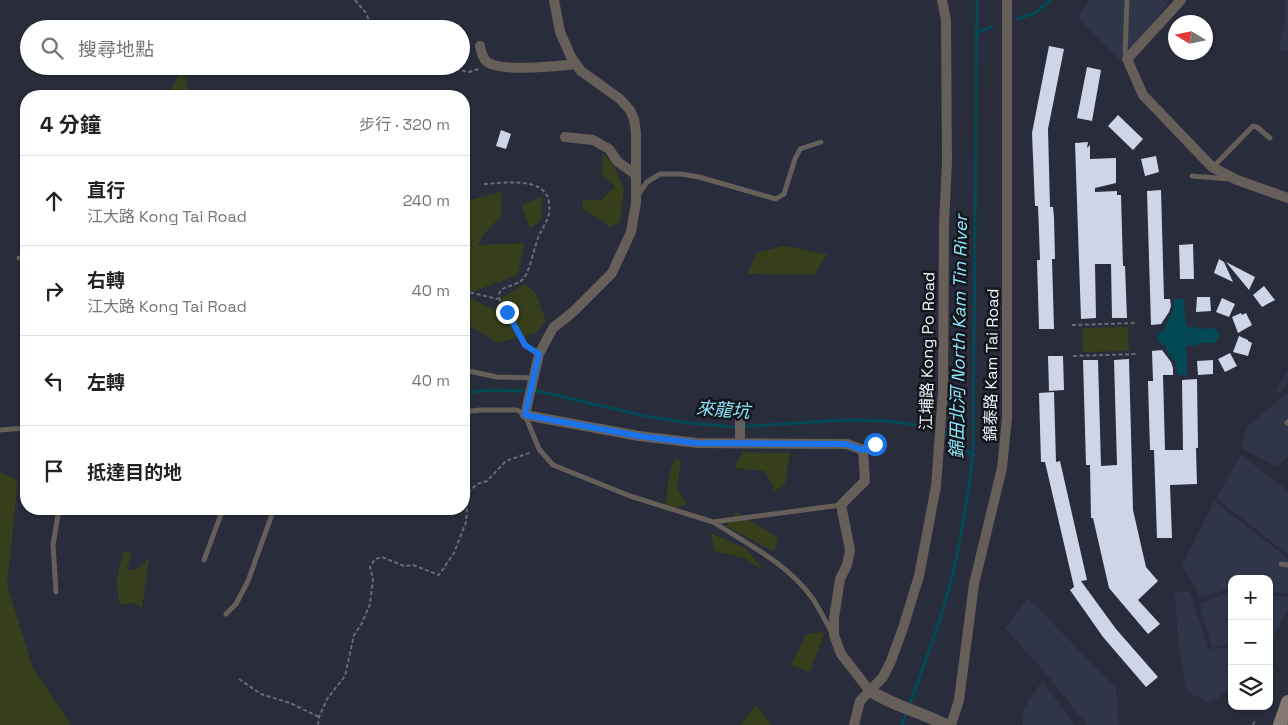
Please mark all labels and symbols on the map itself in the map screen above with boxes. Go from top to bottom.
north arrow [1168,15,1213,60]
water label: 錦田北河 North Kam Tin River [945,212,972,459]
street label: 江埔路 Kong Po Road [916,272,939,430]
street label: 錦泰路 Kam Tai Road [980,288,1003,442]
route end [496,301,519,324]
water label: 來龍坑 [695,396,754,423]
route start [864,433,887,456]

